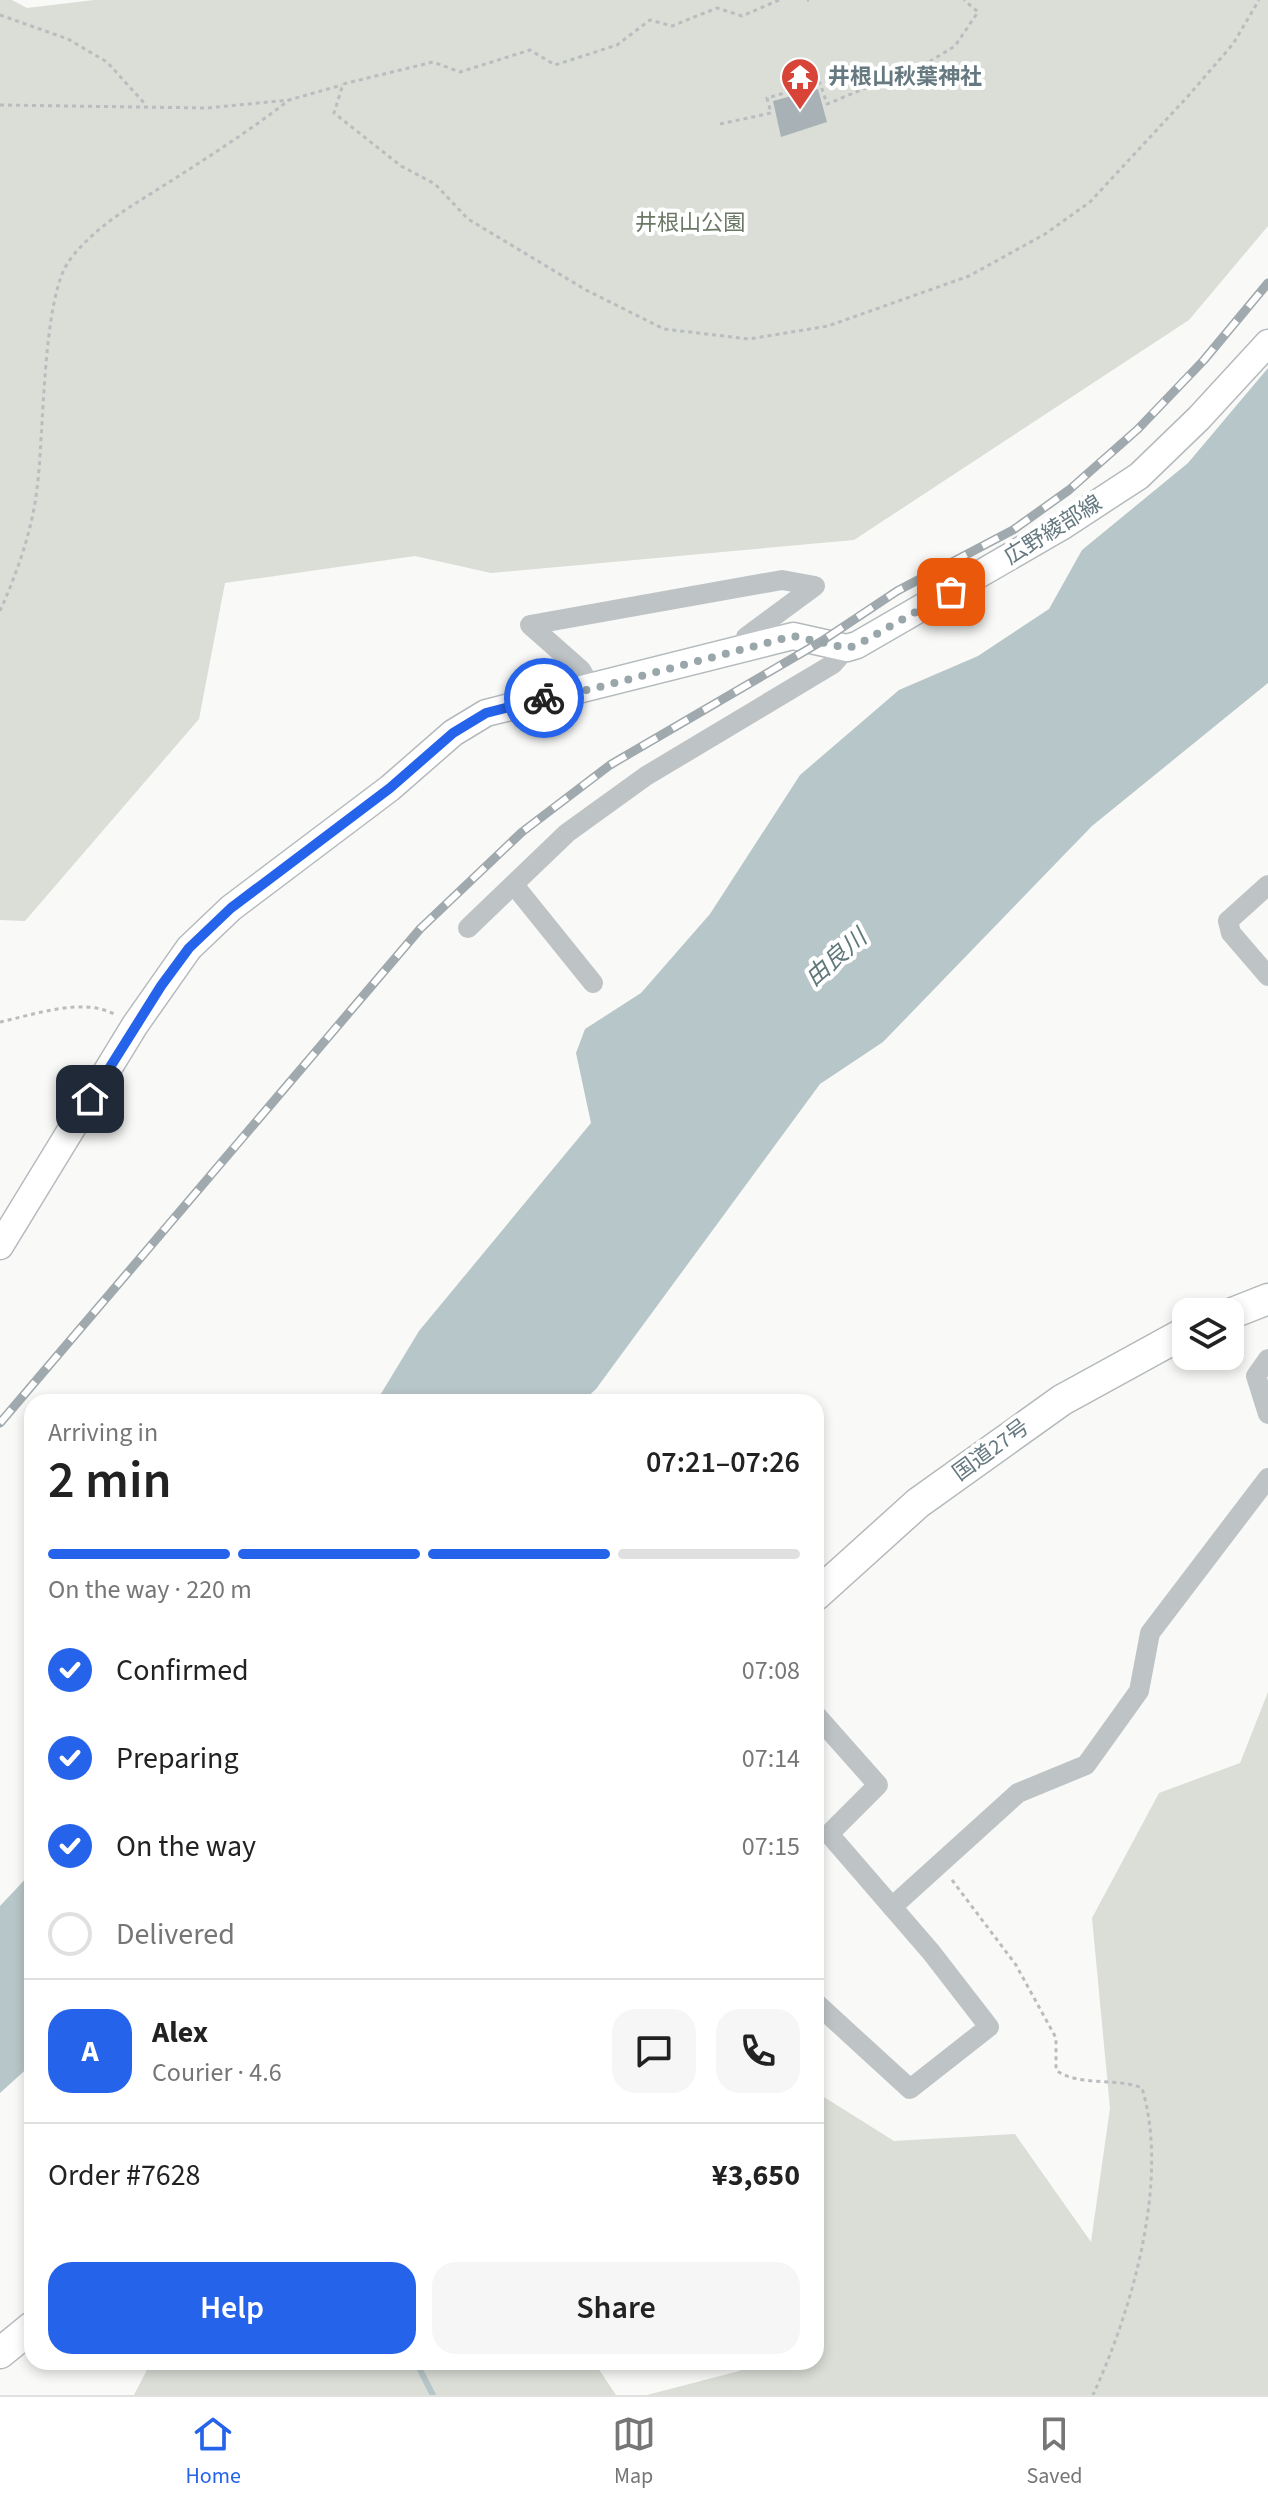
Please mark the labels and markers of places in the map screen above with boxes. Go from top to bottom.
temple icon: 井根山秋葉神社 [779,56,821,111]
place label: 井根山秋葉神社 [828,61,982,93]
pin [917,558,985,626]
pin [56,1065,124,1133]

